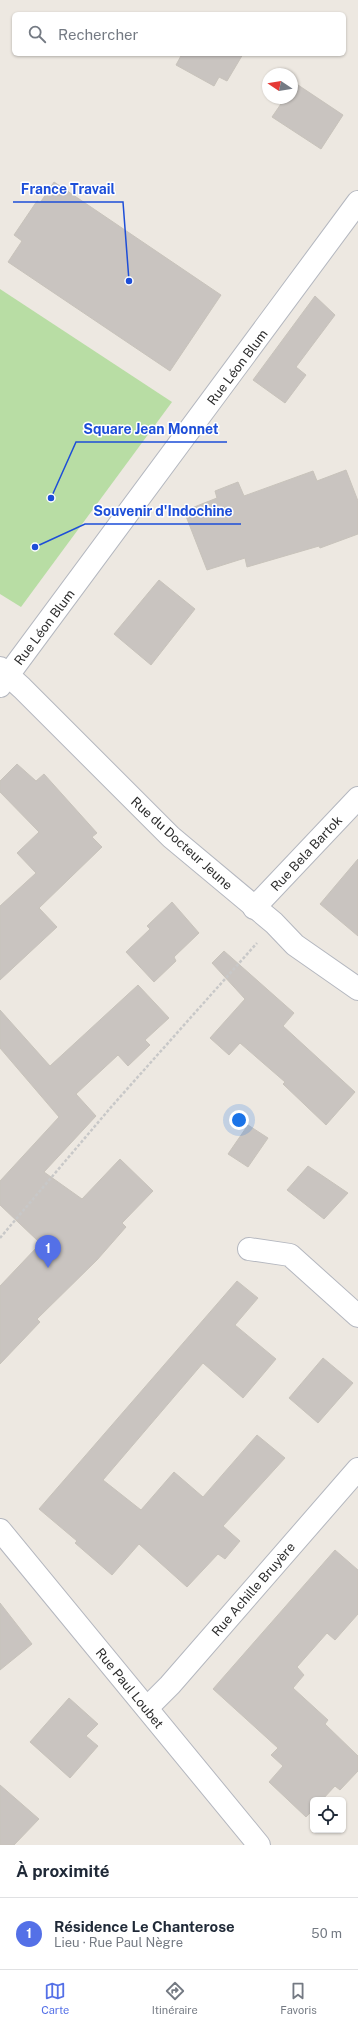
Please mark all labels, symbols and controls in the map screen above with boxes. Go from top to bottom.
search box [12,12,346,56]
icon: search [26,23,48,45]
text: Rechercher [58,26,138,43]
north arrow [262,68,298,104]
callout: France Travail [13,176,123,202]
text: France Travail [21,181,116,197]
street label: Rue Léon Blum [204,327,271,408]
callout: Square Jean Monnet [76,416,227,442]
text: Square Jean Monnet [83,421,219,437]
callout: Souvenir d'Indochine [85,498,241,524]
text: Souvenir d'Indochine [93,503,233,519]
street label: Rue Léon Blum [11,587,78,668]
street label: Rue du Docteur Jeune [128,794,235,893]
street label: Rue Bela Bartok [268,813,345,894]
your location [229,1110,249,1130]
pin: 1 [35,1235,61,1268]
street label: Rue Achille Bruyère [209,1539,298,1639]
street label: Rue Paul Loubet [93,1645,167,1731]
map controls [310,1797,346,1833]
button: locate [310,1797,346,1833]
text: À proximité [16,1861,110,1881]
text: Résidence Le Chanterose [54,1918,235,1935]
text: 1 [26,1926,32,1941]
text: 50 m [311,1926,342,1941]
text: Lieu · Rue Paul Nègre [54,1935,183,1950]
tab: Carte [41,1980,69,2016]
tab: Itinéraire [152,1980,198,2016]
tab: Favoris [280,1980,317,2016]

